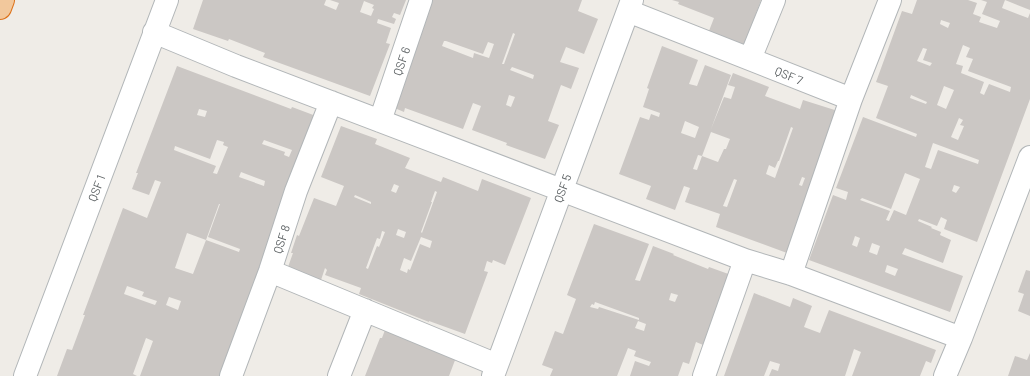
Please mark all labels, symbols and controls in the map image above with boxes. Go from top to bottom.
street label: QSF 6 [390,45,412,77]
street label: QSF 7 [773,63,805,87]
street label: QSF 5 [550,172,574,204]
street label: QSF 1 [85,173,107,203]
street label: QSF 8 [270,223,292,255]

